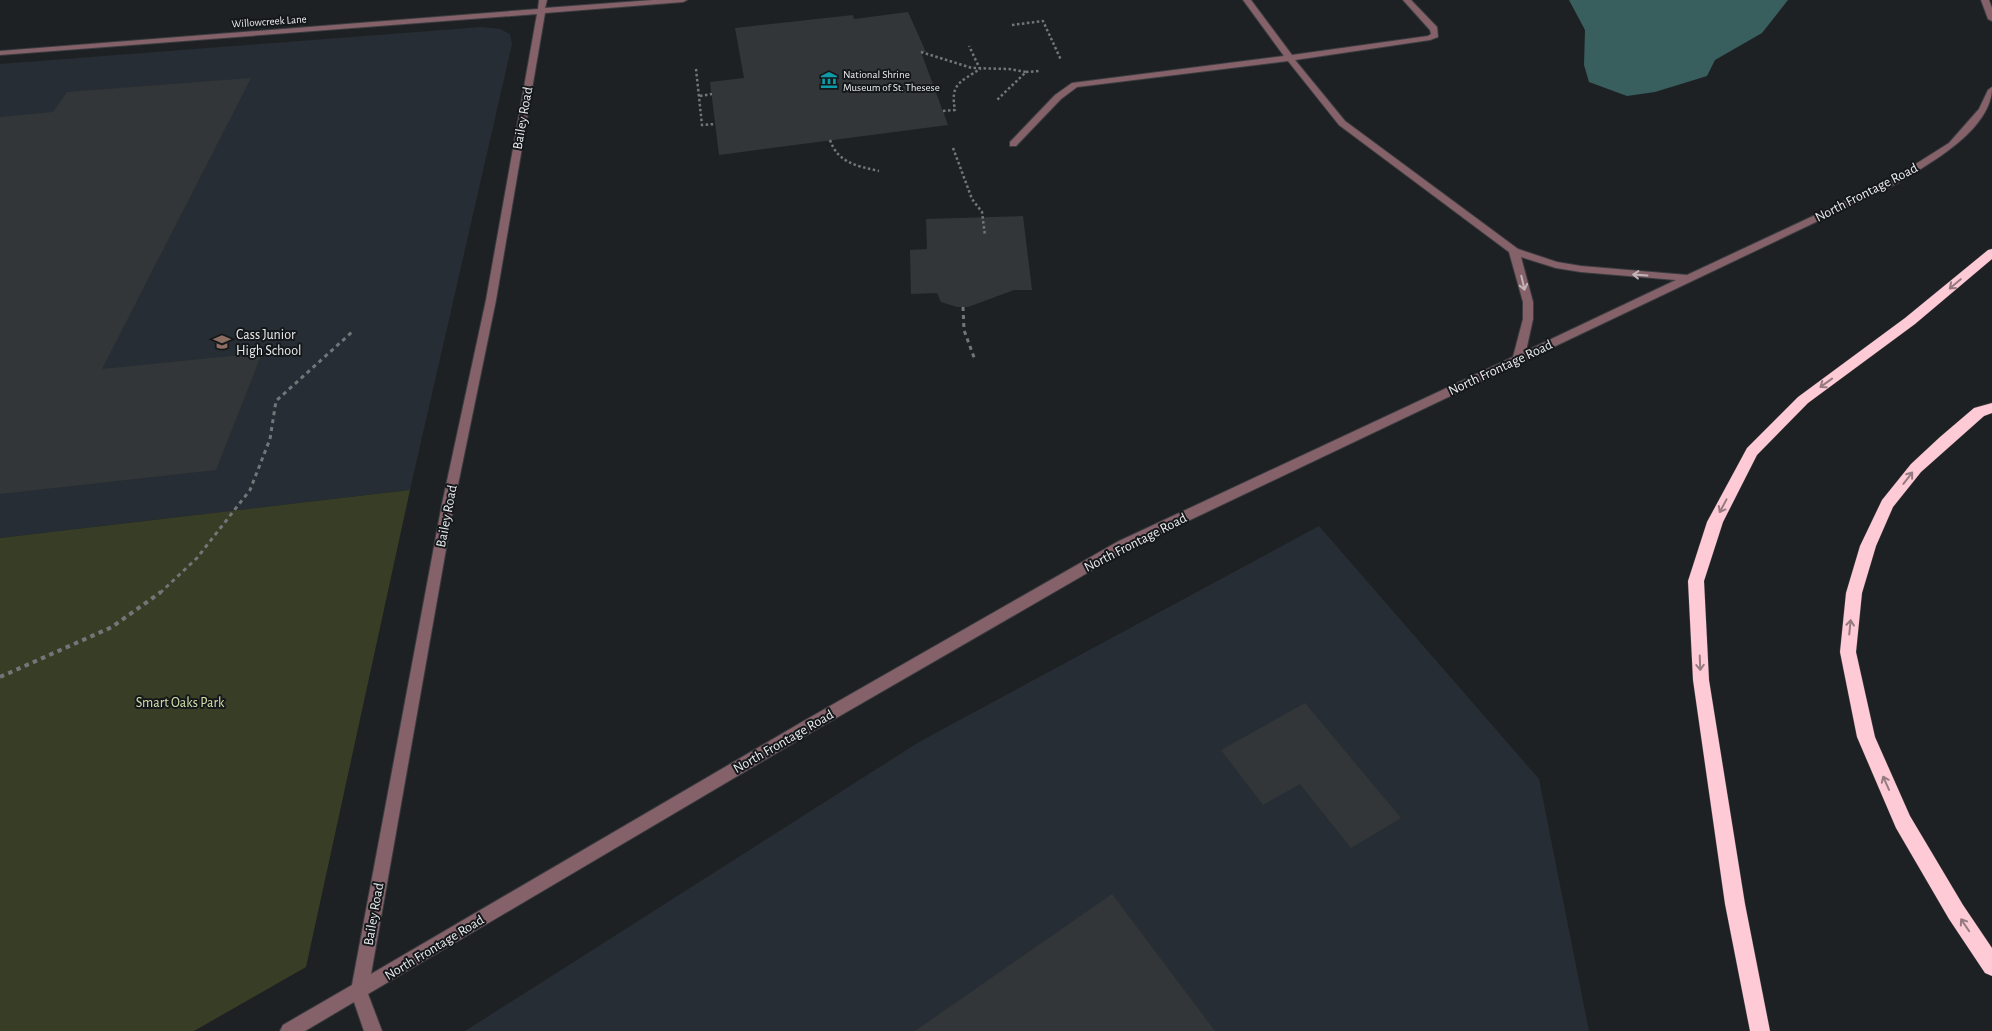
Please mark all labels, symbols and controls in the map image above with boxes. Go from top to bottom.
street label: Willowcreek Lane [231,13,307,30]
place label: National Shrine Museum of St. Thesese [843,69,940,93]
museum icon: National Shrine Museum of St. Thesese [819,70,839,90]
street label: Bailey Road [511,86,535,151]
street label: North Frontage Road [1813,161,1920,225]
one-way arrow [1632,270,1648,279]
one-way arrow [1519,274,1528,290]
one-way arrow [1948,278,1961,290]
place label: Cass Junior High School [236,328,302,358]
school or university icon: Cass Junior High School [212,332,232,352]
street label: North Frontage Road [1446,338,1555,398]
one-way arrow [1820,378,1833,389]
one-way arrow [1902,472,1913,485]
street label: Bailey Road [434,484,460,549]
one-way arrow [1718,498,1727,513]
street label: North Frontage Road [1082,511,1189,575]
one-way arrow [1845,619,1855,635]
one-way arrow [1695,655,1705,671]
park label: Smart Oaks Park [136,696,225,710]
street label: North Frontage Road [731,708,836,776]
one-way arrow [1881,776,1891,791]
street label: Bailey Road [362,882,386,947]
street label: North Frontage Road [382,913,487,983]
one-way arrow [1960,919,1970,933]

